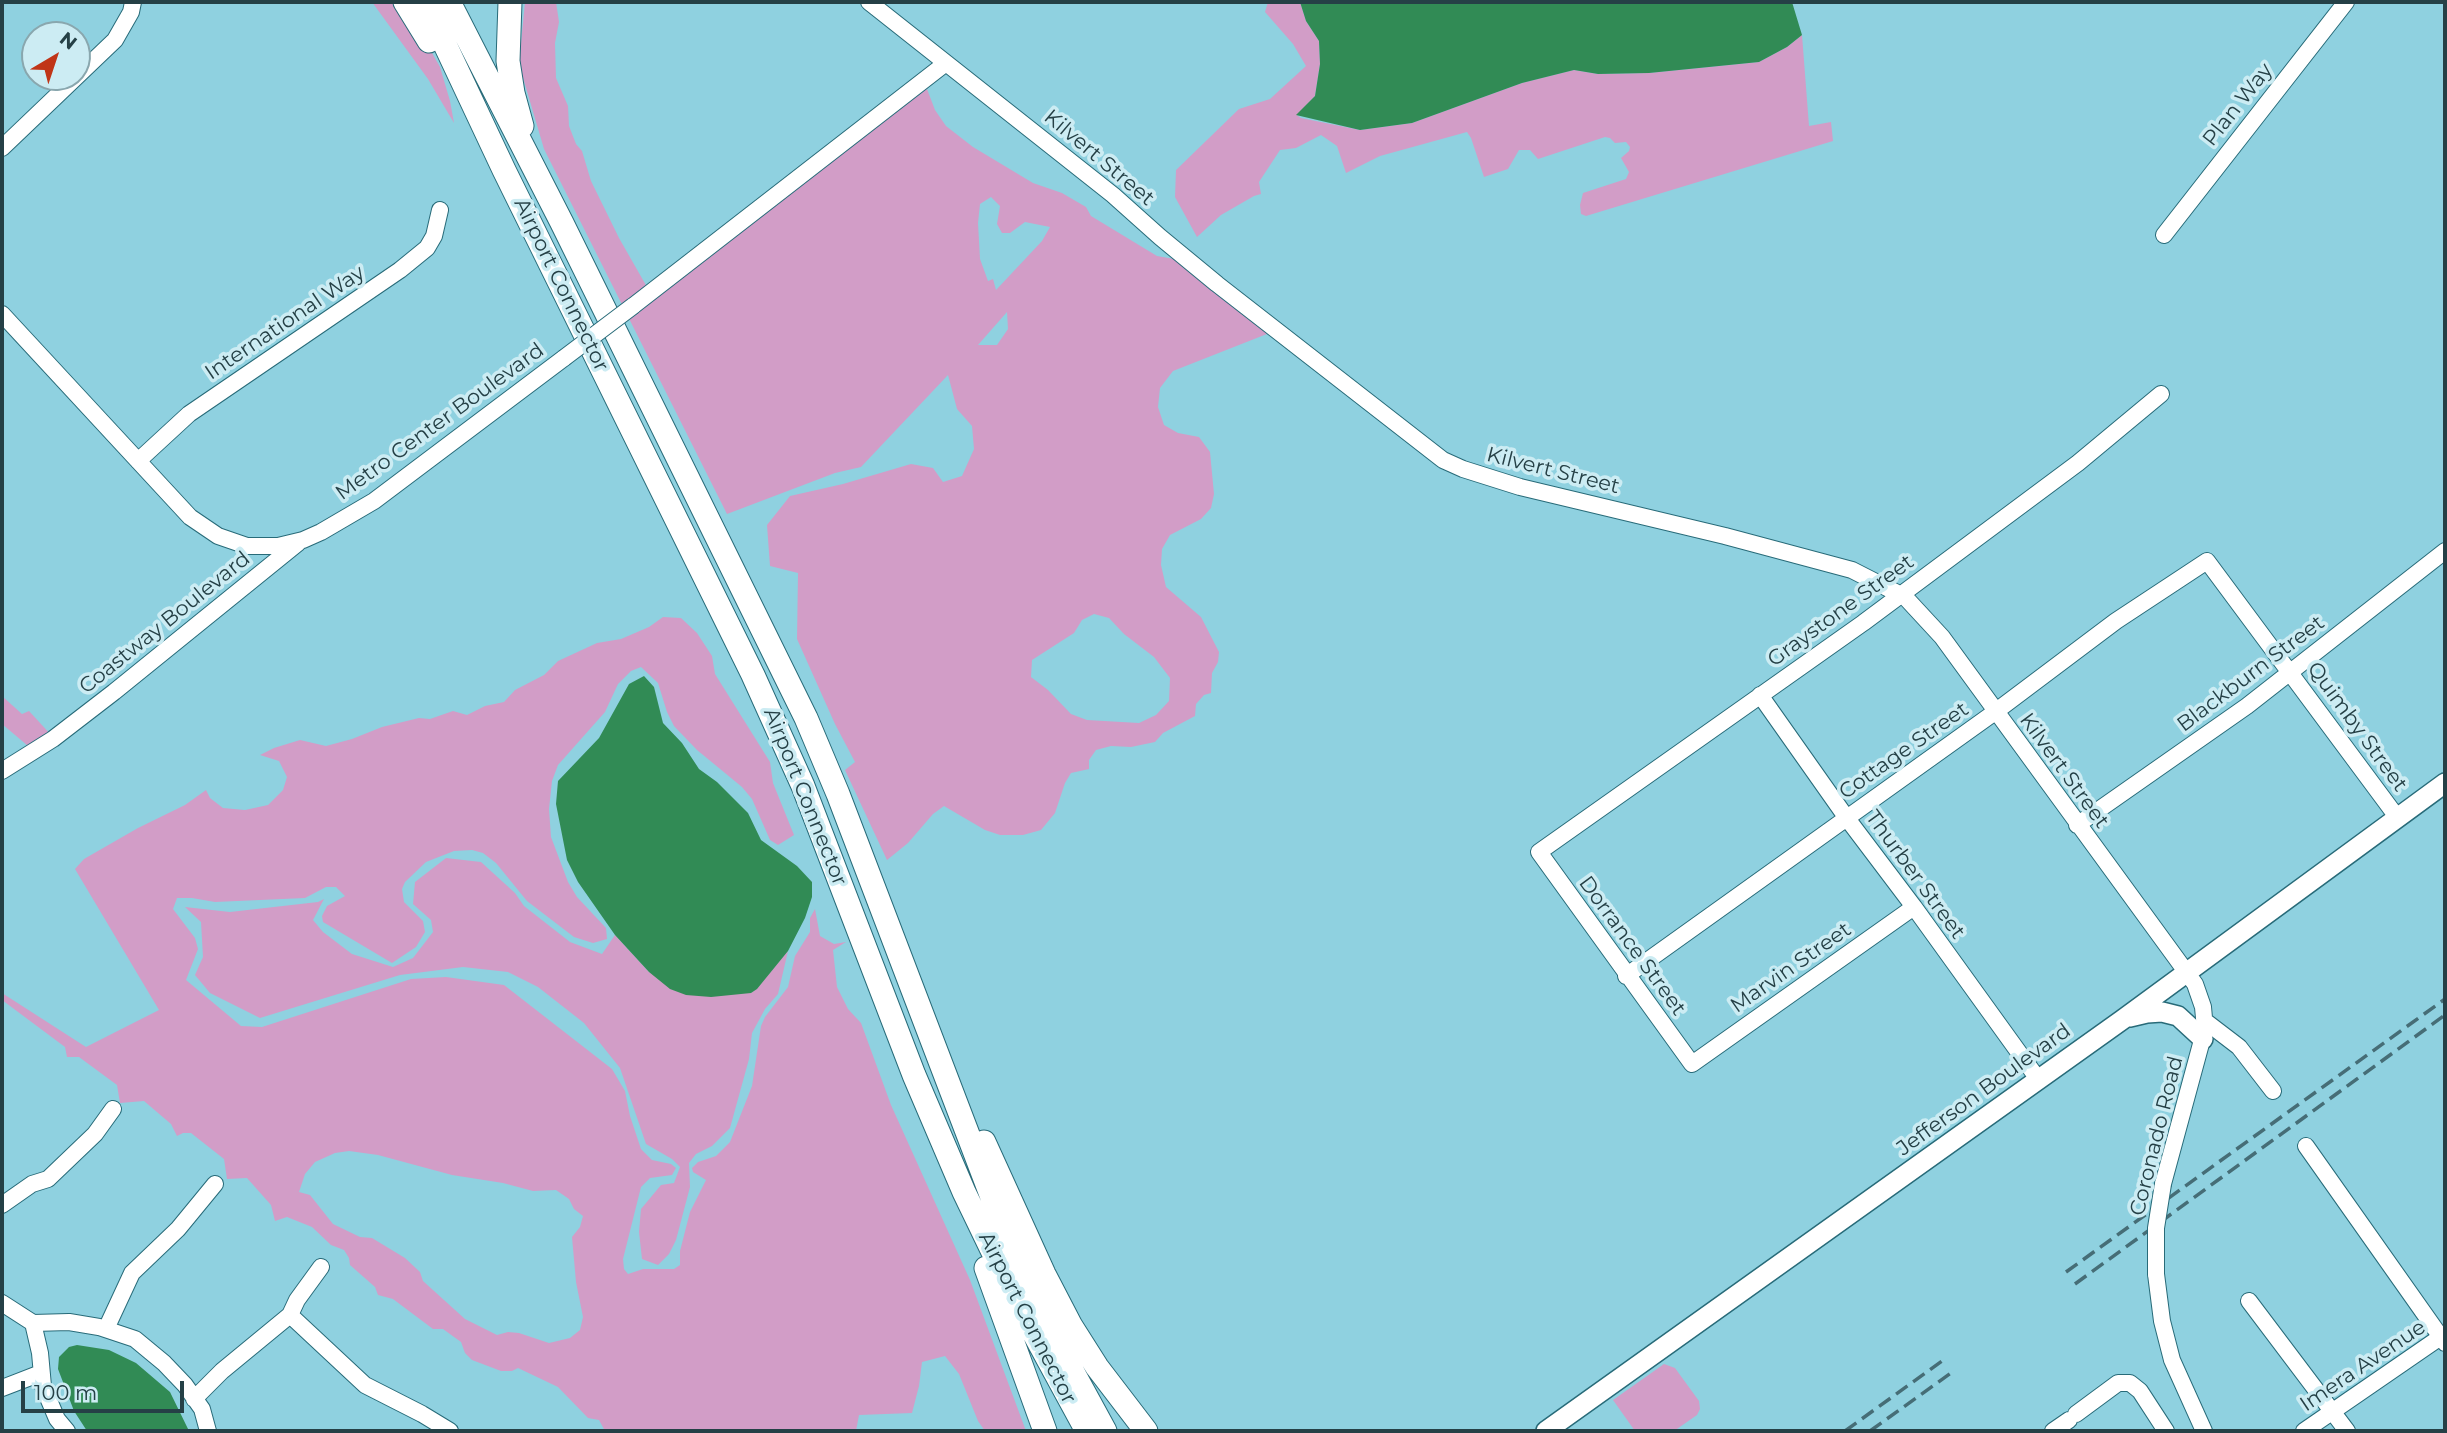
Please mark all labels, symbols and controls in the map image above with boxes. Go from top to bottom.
north arrow [21,21,91,91]
text: N [55,27,81,55]
street label: Plan Way [2198,58,2278,152]
street label: Kilvert Street [1039,105,1159,211]
street label: Airport Connector [508,194,614,376]
street label: International Way [201,260,369,386]
street label: Metro Center Boulevard [331,338,549,506]
street label: Kilvert Street [1484,442,1622,500]
street label: Coastway Boulevard [75,546,255,700]
street label: Graystone Street [1763,550,1919,672]
street label: Blackburn Street [2172,610,2330,738]
street label: Quimby Street [2302,657,2412,797]
street label: Cottage Street [1834,697,1974,805]
street label: Airport Connector [758,704,852,890]
street label: Kilvert Street [2014,708,2114,834]
street label: Thurber Street [1860,806,1970,944]
street label: Dorrance Street [1573,871,1691,1021]
street label: Marvin Street [1726,917,1856,1019]
street label: Jefferson Boulevard [1892,1019,2076,1161]
street label: Coronado Road [2125,1054,2189,1218]
street label: Airport Connector [973,1228,1081,1408]
street label: Imera Avenue [2295,1315,2431,1417]
scale bar [24,1366,187,1410]
text: 100 m [34,1380,97,1405]

